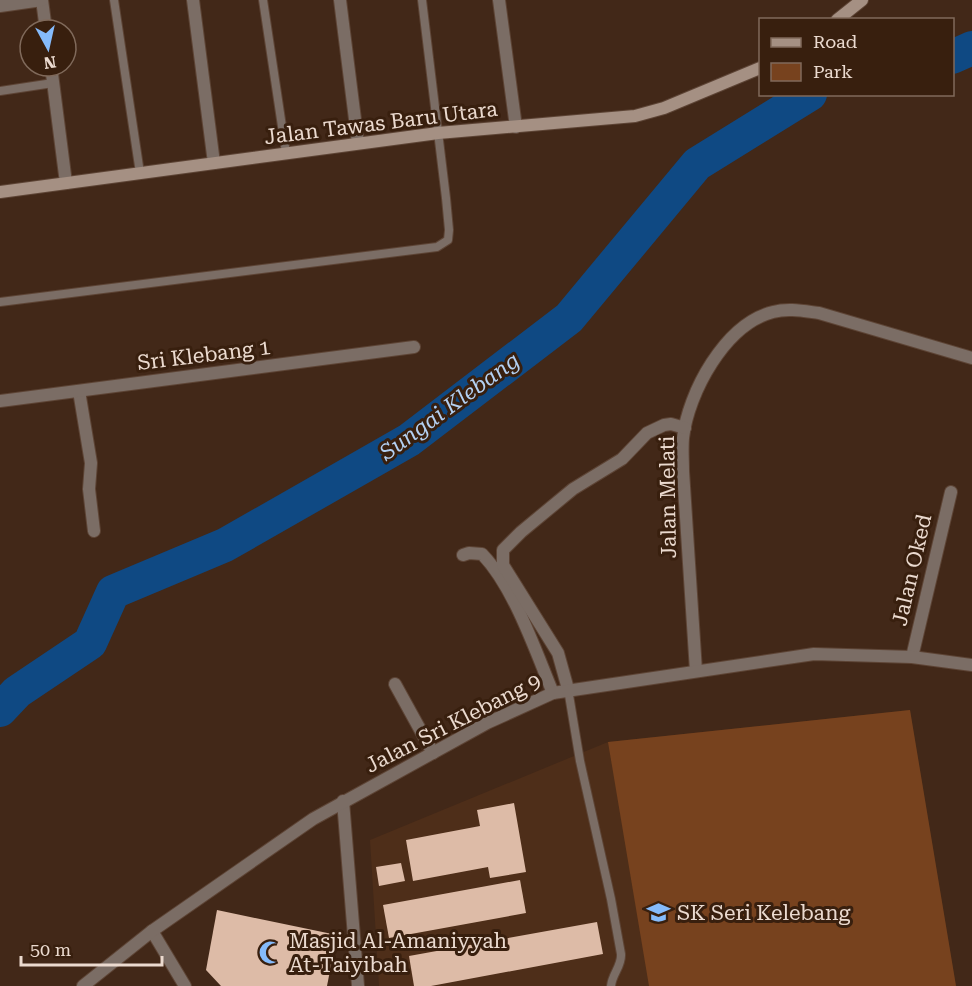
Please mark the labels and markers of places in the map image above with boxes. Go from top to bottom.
school or university icon: SK Seri Kelebang [646,900,672,926]
place label: SK Seri Kelebang [677,901,851,925]
place label: Masjid Al-Amaniyyah At-Taiyibah [289,929,508,977]
mosque icon: Masjid Al-Amaniyyah At-Taiyibah [258,940,284,966]

